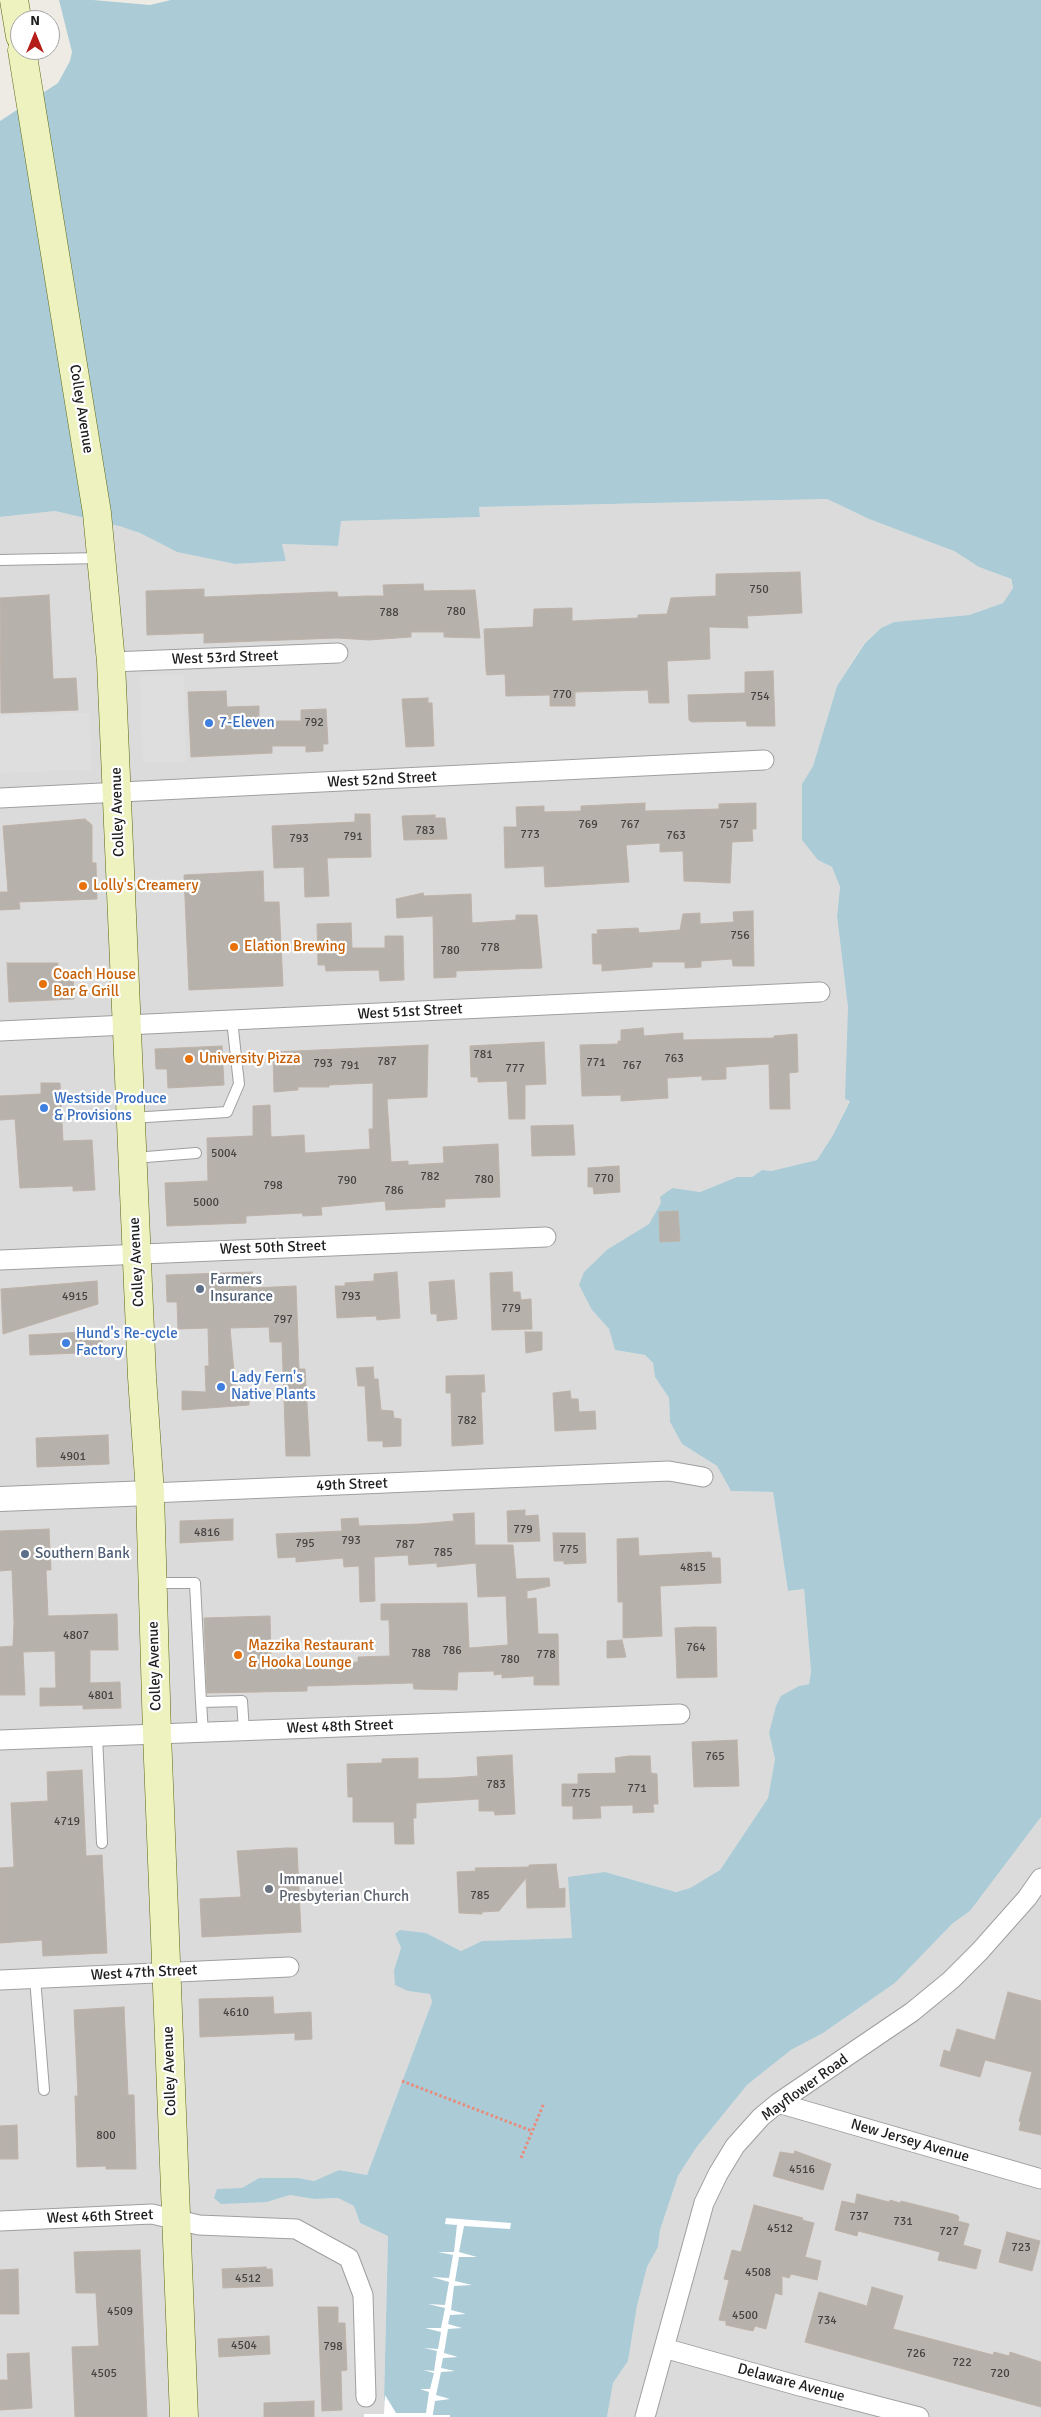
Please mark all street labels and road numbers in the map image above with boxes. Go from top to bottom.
street label: Colley Avenue [65,363,97,455]
street label: West 53rd Street [171,647,279,669]
street label: Colley Avenue [107,767,129,857]
street label: West 52nd Street [327,768,437,792]
street label: West 51st Street [357,1000,463,1024]
street label: Colley Avenue [126,1217,148,1307]
street label: West 50th Street [219,1237,327,1259]
street label: 49th Street [316,1475,388,1495]
street label: Colley Avenue [144,1621,166,1711]
street label: West 48th Street [286,1716,394,1738]
street label: West 47th Street [90,1961,198,1985]
street label: Colley Avenue [159,2026,181,2116]
street label: Mayflower Road [758,2051,852,2125]
street label: New Jersey Avenue [849,2115,971,2167]
street label: West 46th Street [46,2206,154,2228]
street label: Delaware Avenue [735,2360,847,2406]

